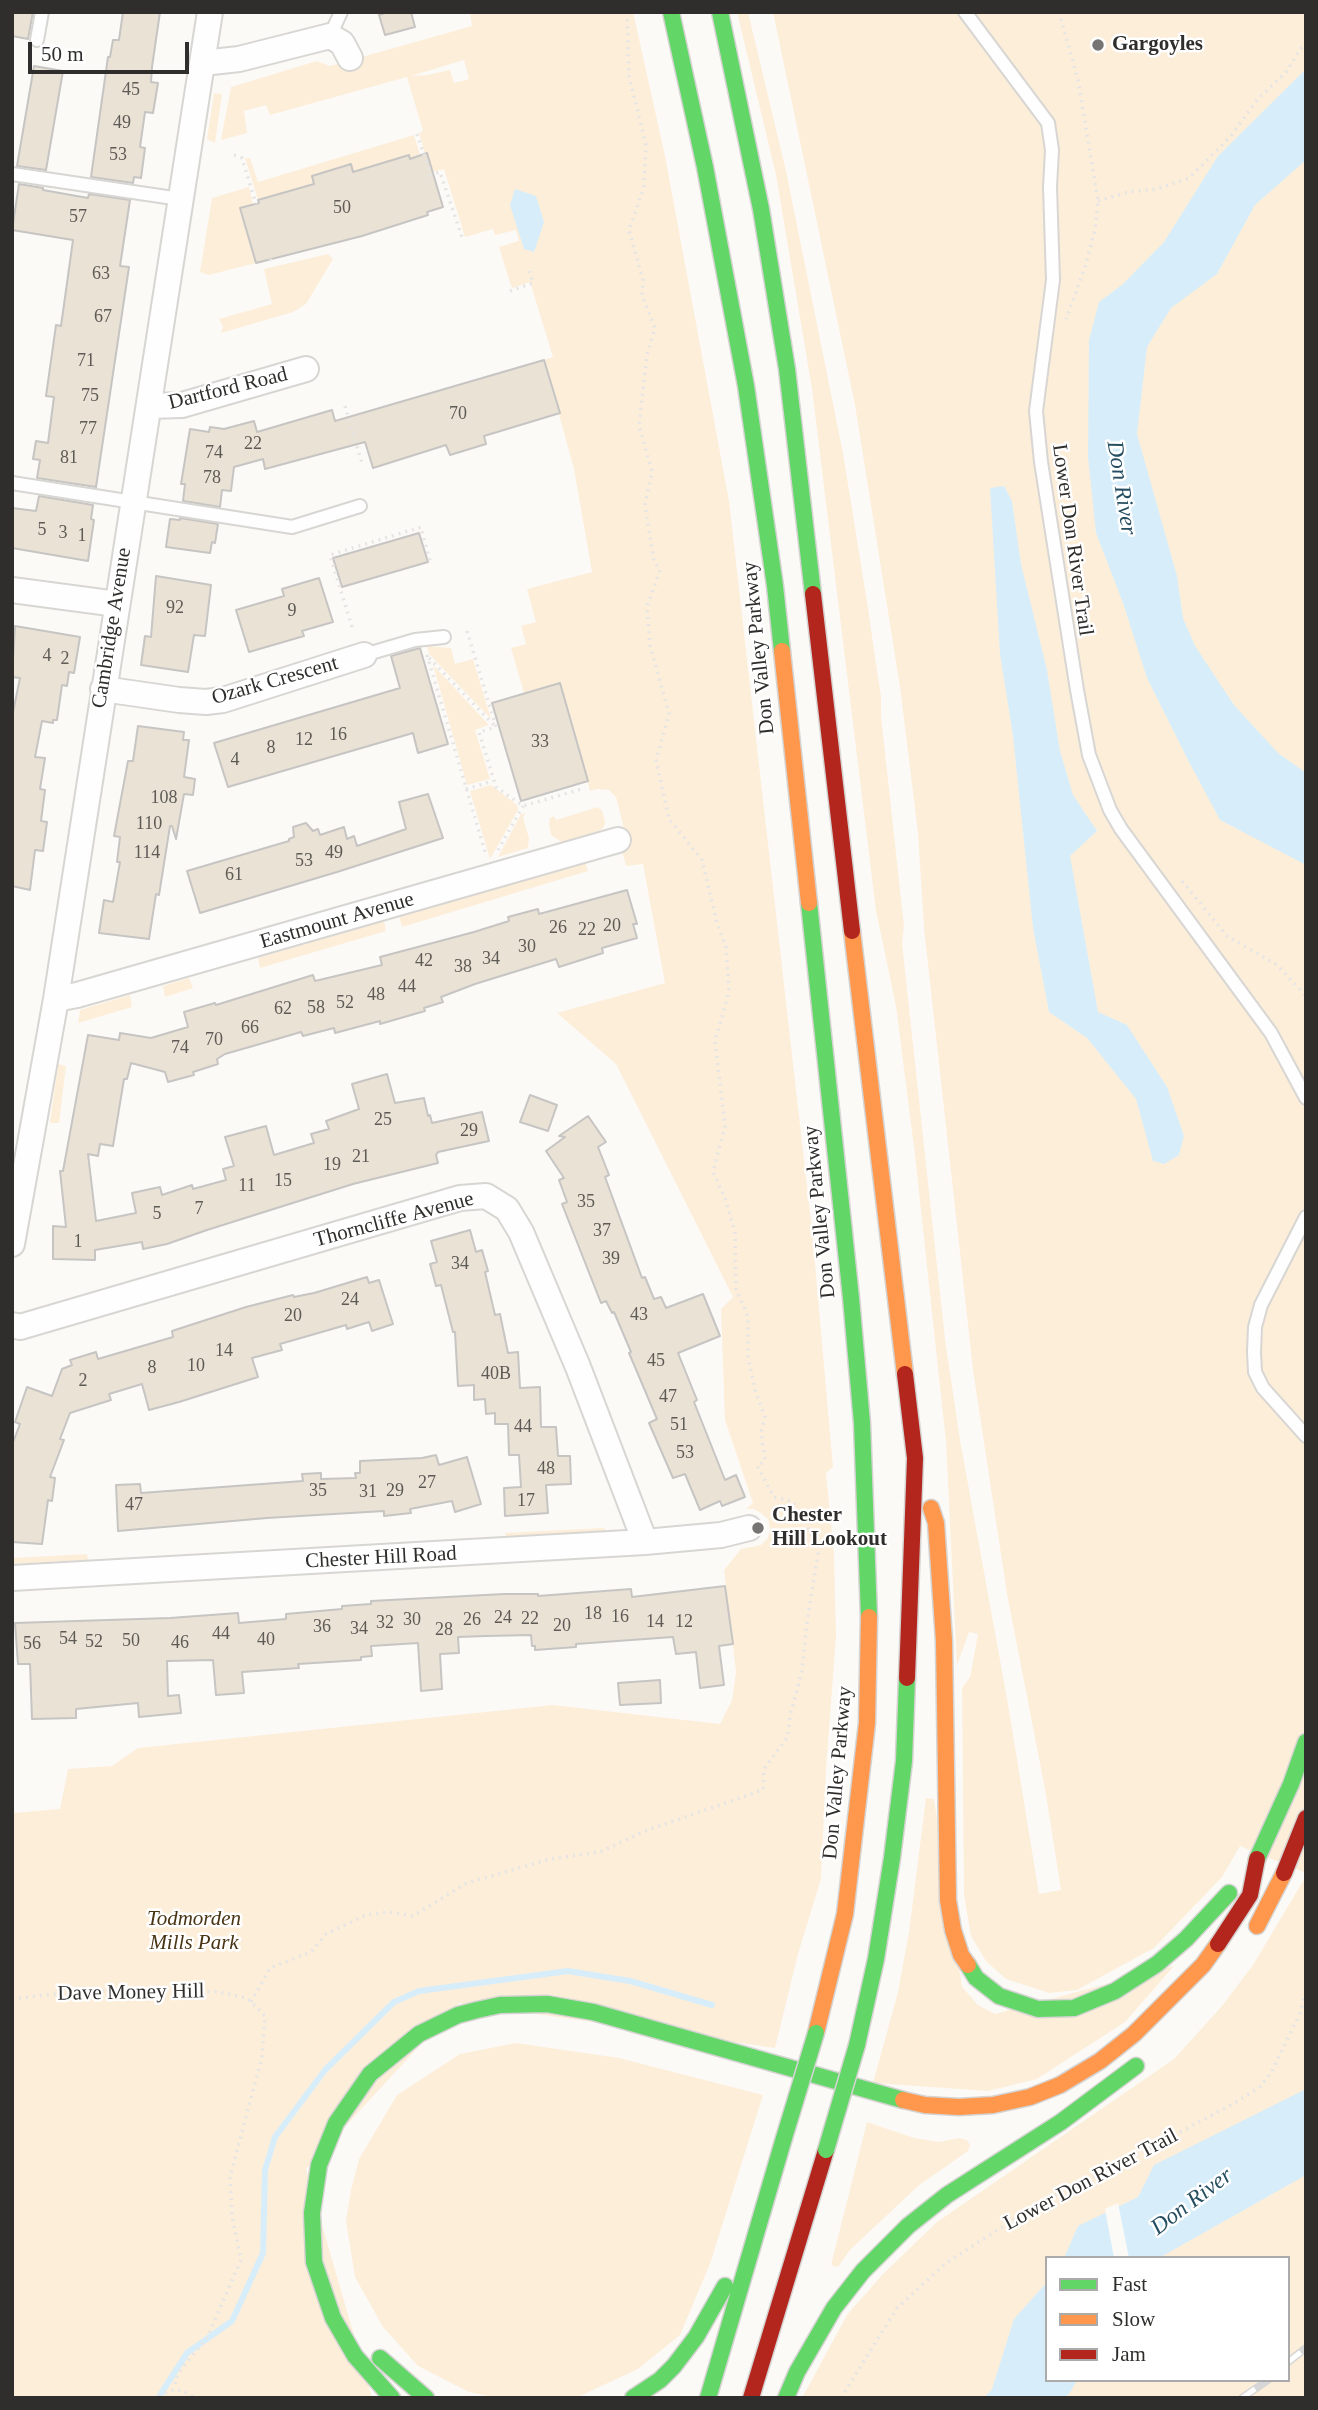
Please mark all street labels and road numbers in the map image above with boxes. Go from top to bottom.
street label: Dartford Road [166,362,290,416]
street label: Lower Don River Trail [1046,442,1098,638]
street label: Cambridge Avenue [87,546,137,710]
street label: Don Valley Parkway [737,560,781,736]
street label: Ozark Crescent [209,651,341,711]
street label: Eastmount Avenue [257,887,417,955]
street label: Don Valley Parkway [798,1124,842,1300]
street label: Thorncliffe Avenue [311,1187,477,1253]
street label: Chester Hill Road [305,1541,457,1575]
street label: Don Valley Parkway [818,1685,858,1861]
street label: Dave Money Hill [57,1979,205,2007]
street label: Lower Don River Trail [1000,2123,1182,2237]

